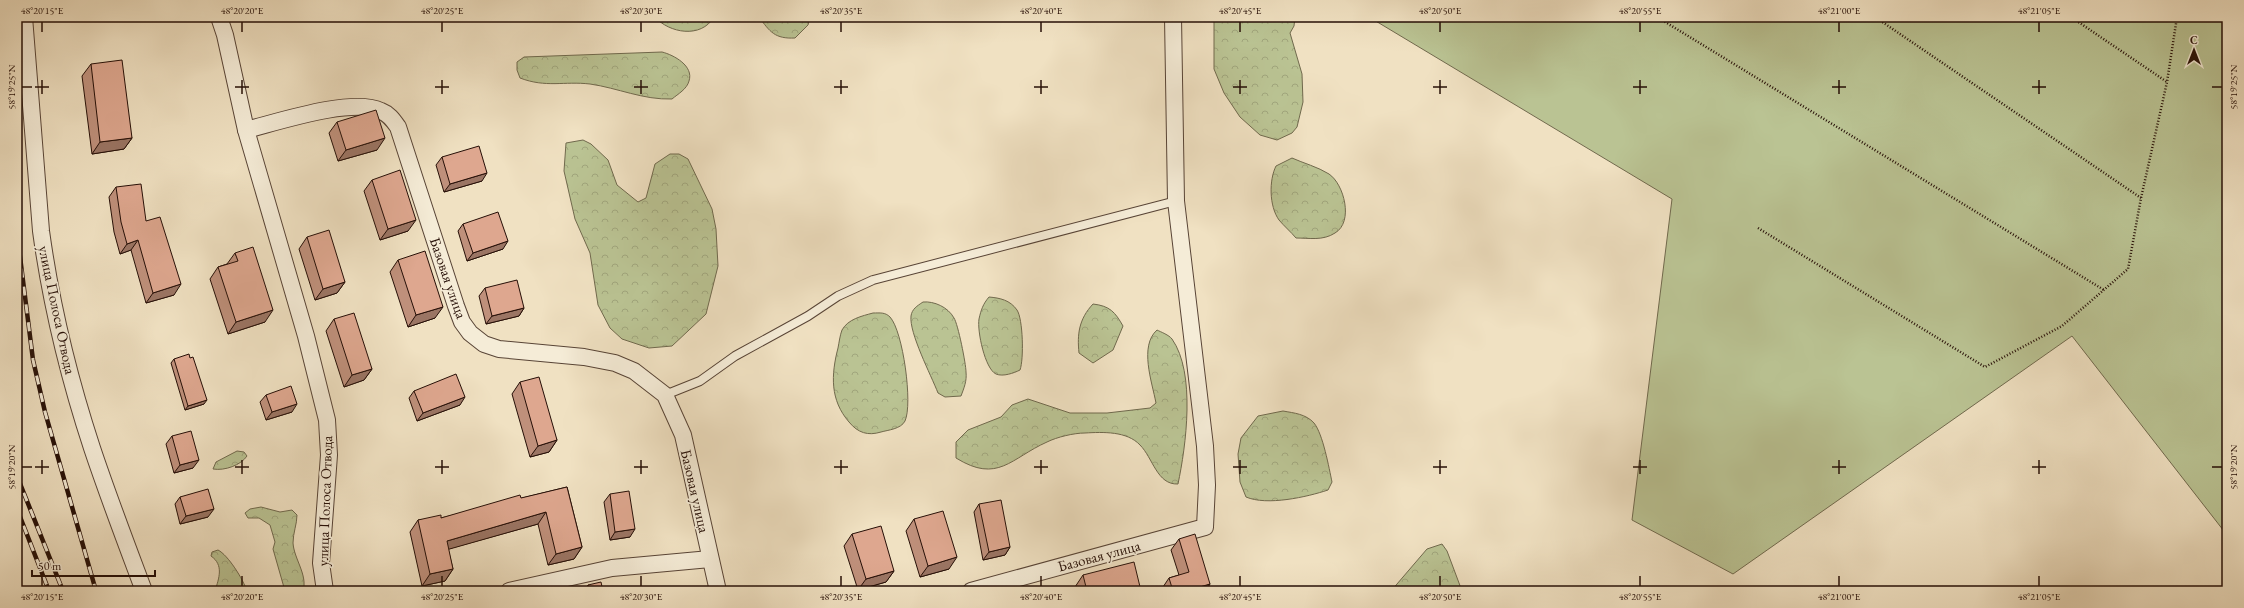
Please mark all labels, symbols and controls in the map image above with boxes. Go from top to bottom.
text: 48°20'15"E [21,4,64,17]
text: 48°20'20"E [221,4,264,17]
text: 48°20'25"E [421,4,464,17]
text: 48°20'30"E [620,4,663,17]
text: 48°20'35"E [820,4,863,17]
text: 48°20'40"E [1020,4,1063,17]
text: 48°20'45"E [1219,4,1262,17]
text: 48°20'50"E [1419,4,1462,17]
text: 48°20'55"E [1619,4,1662,17]
text: 48°21'00"E [1818,4,1861,17]
text: 48°21'05"E [2018,4,2061,17]
north arrow [2174,30,2214,70]
text: С [2190,33,2198,47]
text: 58°19'25"N [5,64,18,109]
text: 58°19'25"N [2227,64,2240,109]
street label: Базовая улица [426,235,471,321]
street label: улица Полоса Отвода [35,244,80,376]
street label: улица Полоса Отвода [313,435,336,567]
text: 58°19'20"N [5,444,18,489]
text: 58°19'20"N [2227,444,2240,489]
street label: Базовая улица [677,447,714,534]
street label: Базовая улица [1055,535,1142,576]
scale bar [32,552,155,578]
text: 50 m [38,558,62,574]
text: 48°20'15"E [21,590,64,603]
text: 48°20'20"E [221,590,264,603]
text: 48°20'25"E [421,590,464,603]
text: 48°20'30"E [620,590,663,603]
text: 48°20'35"E [820,590,863,603]
text: 48°20'40"E [1020,590,1063,603]
text: 48°20'45"E [1219,590,1262,603]
text: 48°20'50"E [1419,590,1462,603]
text: 48°20'55"E [1619,590,1662,603]
text: 48°21'00"E [1818,590,1861,603]
text: 48°21'05"E [2018,590,2061,603]

